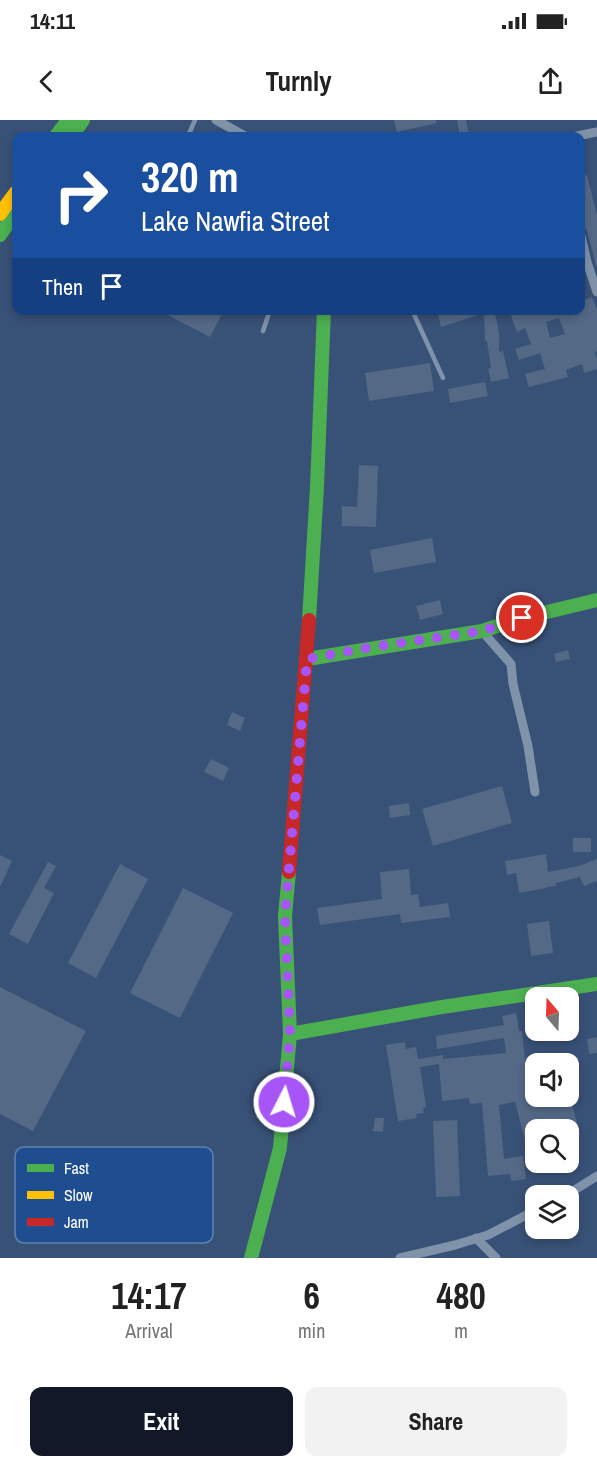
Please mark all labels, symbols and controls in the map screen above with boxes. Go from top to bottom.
text: 14:11 [30,6,75,36]
text: Turnly [265,63,332,99]
icon: back [30,65,63,98]
icon: share [534,65,567,98]
text: 320 m [141,149,239,205]
icon: right [42,156,120,234]
text: Lake Nawfia Street [141,203,329,239]
icon: arrive [95,270,128,303]
text: Then [42,272,83,302]
pin [496,592,547,643]
icon: arrive [505,601,538,634]
north arrow [525,987,579,1041]
map controls [525,987,579,1239]
button: sound [525,1053,579,1107]
position arrow [252,1070,316,1134]
button: search [525,1119,579,1173]
legend [15,1147,213,1243]
text: Fast [64,1157,89,1179]
text: Slow [64,1184,93,1206]
button: layers [525,1185,579,1239]
text: Jam [64,1211,89,1233]
text: 14:17 [111,1272,187,1320]
text: 6 [303,1272,320,1320]
text: 480 [437,1272,486,1320]
text: Arrival [125,1317,173,1344]
text: min [298,1317,325,1344]
text: m [454,1317,468,1344]
button: Exit [30,1387,293,1456]
button: Share [305,1387,567,1456]

